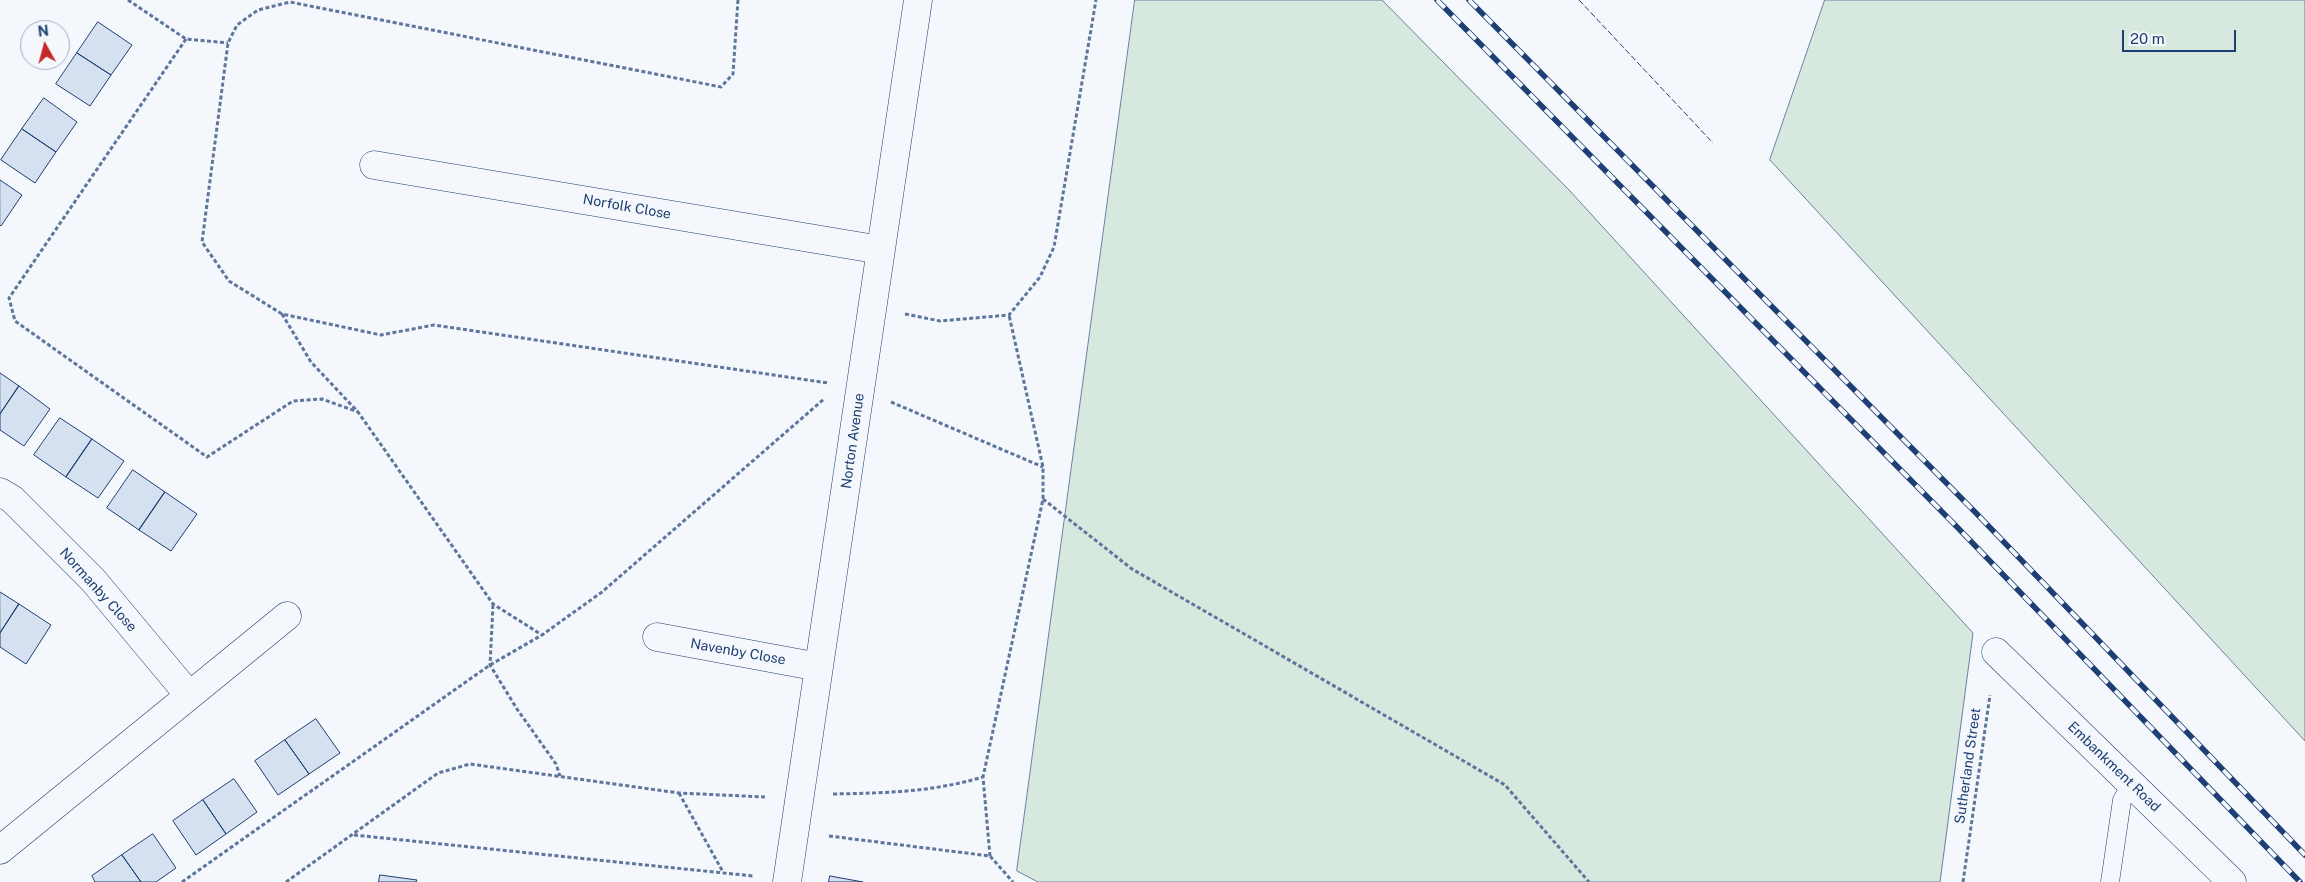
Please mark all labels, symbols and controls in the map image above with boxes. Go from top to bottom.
north arrow [20,20,70,70]
scale bar [2125,20,2239,52]
text: N [37,22,50,40]
text: 20 m [2130,30,2165,47]
street label: Norfolk Close [582,191,672,223]
street label: Norton Avenue [838,392,868,490]
street label: Normanby Close [56,545,140,635]
street label: Navenby Close [689,635,787,669]
street label: Sutherland Street [1952,707,1984,825]
street label: Embankment Road [2064,718,2164,816]

